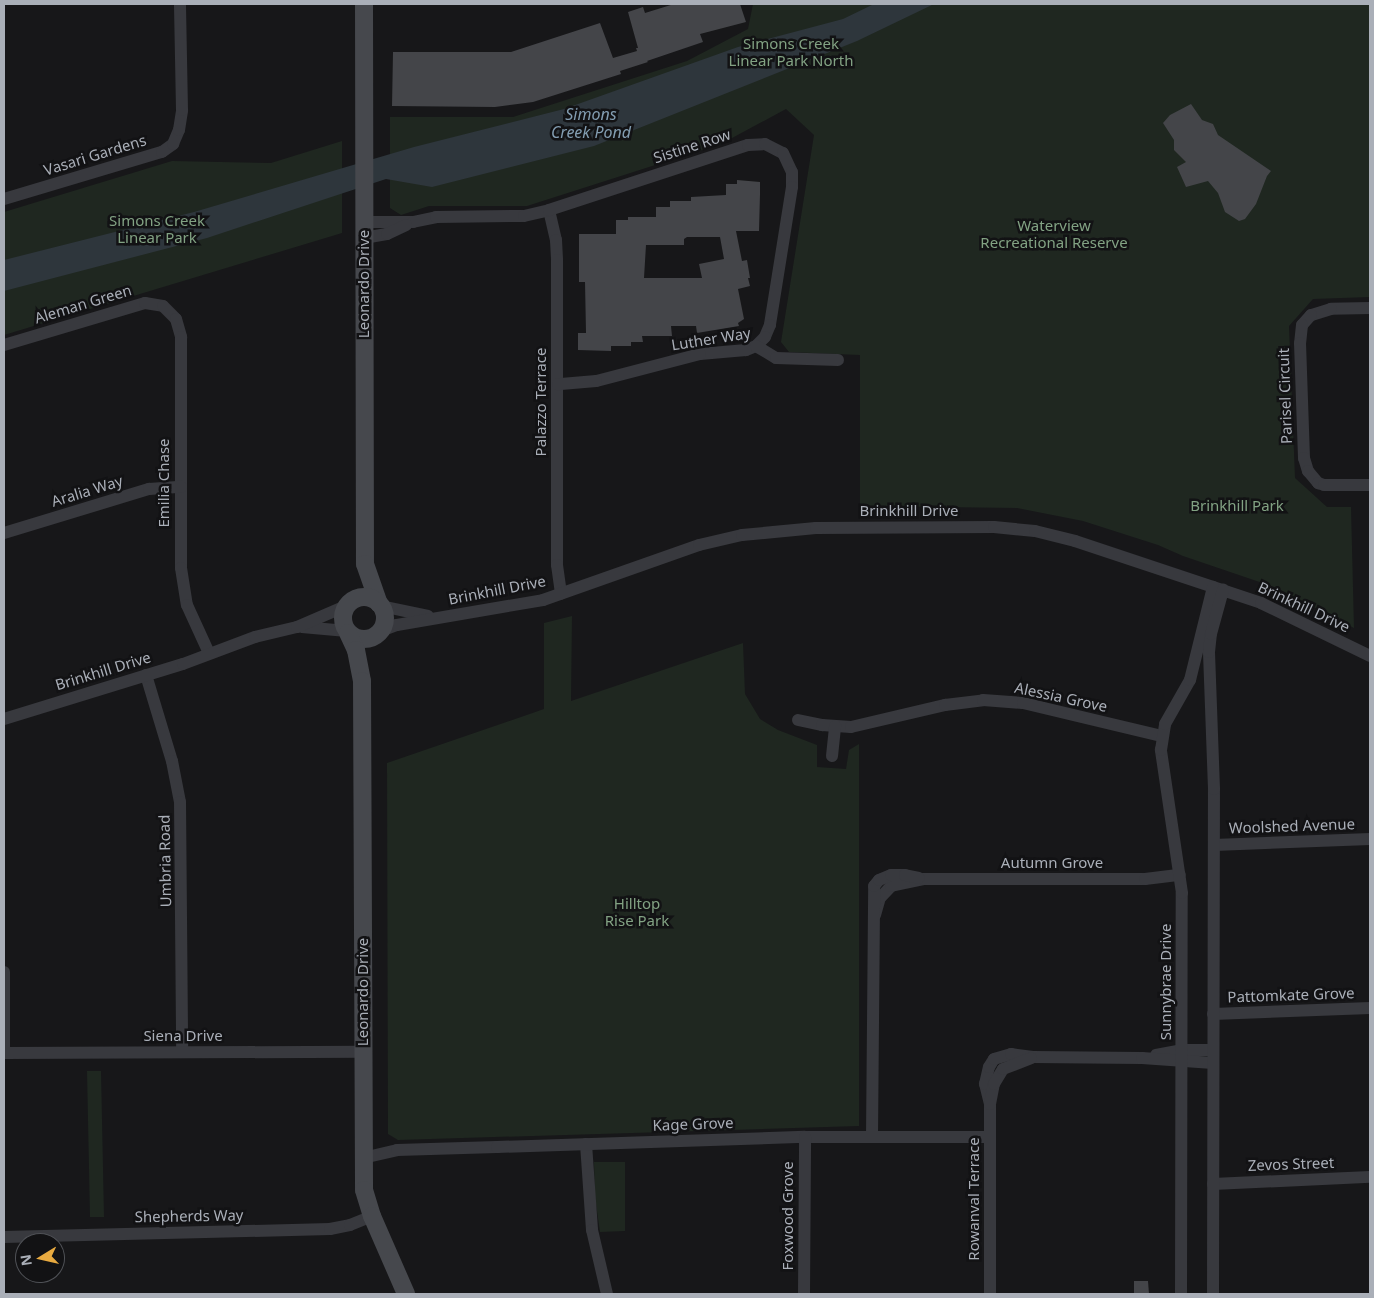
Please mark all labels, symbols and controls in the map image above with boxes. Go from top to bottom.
park label: Simons Creek Linear Park North [729,34,853,69]
water label: Simons Creek Pond [551,104,631,142]
street label: Sistine Row [651,125,733,167]
street label: Vasari Gardens [42,131,148,179]
park label: Simons Creek Linear Park [109,211,205,246]
park label: Waterview Recreational Reserve [980,216,1128,251]
street label: Leonardo Drive [355,230,373,338]
street label: Aleman Green [32,281,134,327]
street label: Luther Way [670,324,752,354]
street label: Palazzo Terrace [532,348,550,456]
street label: Parisel Circuit [1274,348,1296,444]
street label: Emilia Chase [155,438,173,528]
street label: Aralia Way [49,472,125,510]
park label: Brinkhill Park [1190,497,1284,515]
street label: Brinkhill Drive [860,502,958,520]
street label: Brinkhill Drive [447,572,547,608]
street label: Brinkhill Drive [1255,578,1353,636]
street label: Brinkhill Drive [53,648,153,694]
street label: Alessia Grove [1013,678,1109,716]
street label: Umbria Road [155,815,175,907]
street label: Woolshed Avenue [1229,815,1355,837]
street label: Autumn Grove [1001,854,1103,872]
park label: Hilltop Rise Park [605,894,669,929]
street label: Sunnybrae Drive [1157,924,1175,1040]
street label: Leonardo Drive [354,938,372,1046]
street label: Pattomkate Grove [1227,984,1355,1006]
street label: Siena Drive [143,1027,223,1045]
street label: Kage Grove [652,1114,734,1134]
street label: Rowanval Terrace [965,1137,983,1261]
street label: Zevos Street [1248,1153,1334,1175]
street label: Foxwood Grove [779,1161,797,1271]
street label: Shepherds Way [134,1206,244,1226]
north arrow [15,1233,65,1283]
text: N [15,1253,36,1267]

